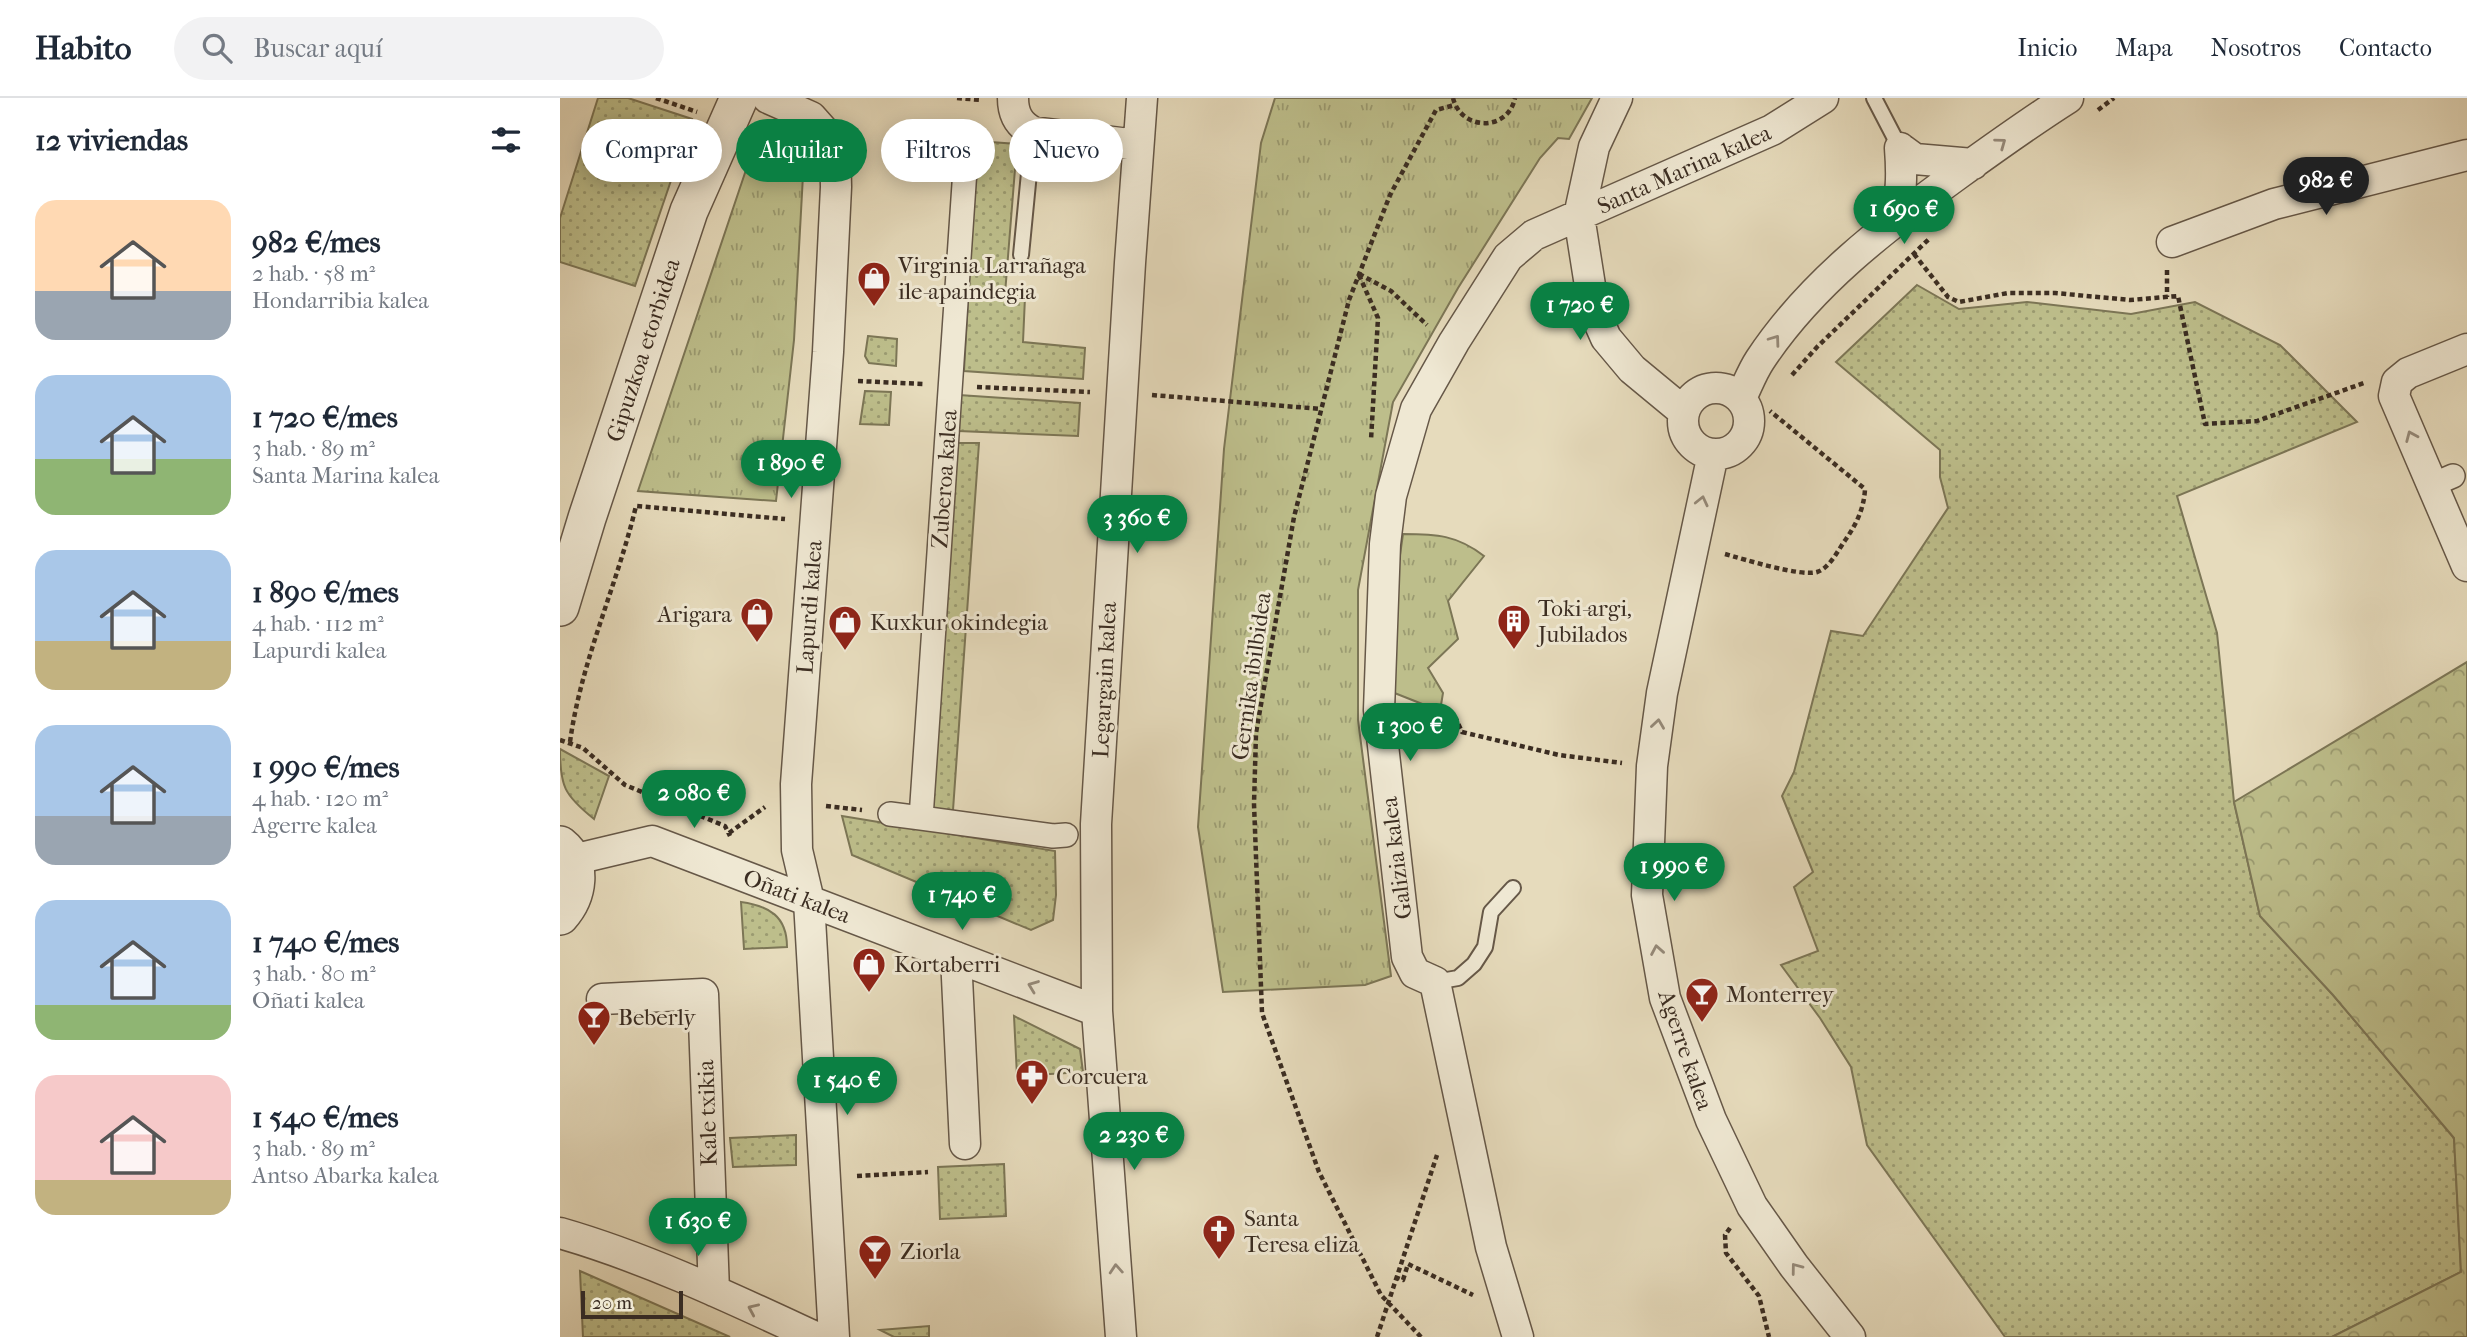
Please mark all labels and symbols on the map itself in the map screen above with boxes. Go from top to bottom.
street label: Santa Marina kalea [1593,119,1776,220]
one-way arrow [1993,139,2006,151]
pin: 982 € [2277,158,2375,217]
pin: 1 690 € [1839,186,1969,246]
place label: Virginia Larrañaga ile-apaindegia [897,252,1086,305]
street label: Gipuzkoa etorbidea [601,255,686,445]
shop icon: Virginia Larrañaga ile-apaindegia [855,259,893,308]
pin: 1 720 € [1515,282,1645,342]
one-way arrow [1767,335,1779,347]
street label: Zuberoa kalea [926,408,963,549]
one-way arrow [2405,430,2419,443]
pin: 1 890 € [726,440,856,500]
one-way arrow [1694,495,1708,507]
pin: 3 360 € [1072,496,1202,555]
street label: Lapurdi kalea [791,539,828,675]
street label: Gernika ibilbidea [1226,590,1277,762]
shop icon: Arigara [738,595,776,644]
place label: Toki-argi, Jubilados [1536,595,1632,648]
place label: Arigara [656,601,732,628]
street label: Legargain kalea [1087,601,1122,759]
building icon: Toki-argi, Jubilados [1495,602,1533,651]
shop icon: Kuxkur okindegia [826,603,864,652]
place label: Kuxkur okindegia [870,609,1048,636]
pin: 1 300 € [1345,704,1475,763]
one-way arrow [1650,718,1665,730]
pin: 2 080 € [629,770,759,830]
street label: Galizia kalea [1376,795,1417,921]
pin: 1 990 € [1609,844,1739,903]
street label: Oñati kalea [739,864,855,929]
pin: 1 740 € [897,872,1027,932]
one-way arrow [1650,944,1665,956]
shop icon: Kortaberri [850,945,888,994]
place label: Kortaberri [894,951,1001,978]
bar icon: Monterrey [1683,975,1721,1024]
one-way arrow [1028,981,1040,995]
place label: Monterrey [1726,981,1835,1008]
street label: Agerre kalea [1652,986,1719,1114]
bar icon: Beberly [575,998,613,1047]
place label: Beberly [618,1004,696,1031]
pharmacy icon: Corcuera [1013,1057,1051,1106]
pin: 1 540 € [782,1058,912,1117]
street label: Kale txikia [692,1059,723,1167]
place label: Corcuera [1056,1063,1148,1090]
pin: 2 230 € [1069,1112,1199,1172]
pin: 1 630 € [633,1198,763,1258]
place label: Santa Teresa eliza [1244,1205,1360,1258]
church icon: Santa Teresa eliza [1200,1212,1238,1261]
bar icon: Ziorla [856,1232,894,1281]
place label: Ziorla [900,1238,961,1265]
one-way arrow [1109,1263,1124,1274]
one-way arrow [1791,1263,1804,1275]
scale bar [581,1288,682,1320]
one-way arrow [748,1303,760,1317]

